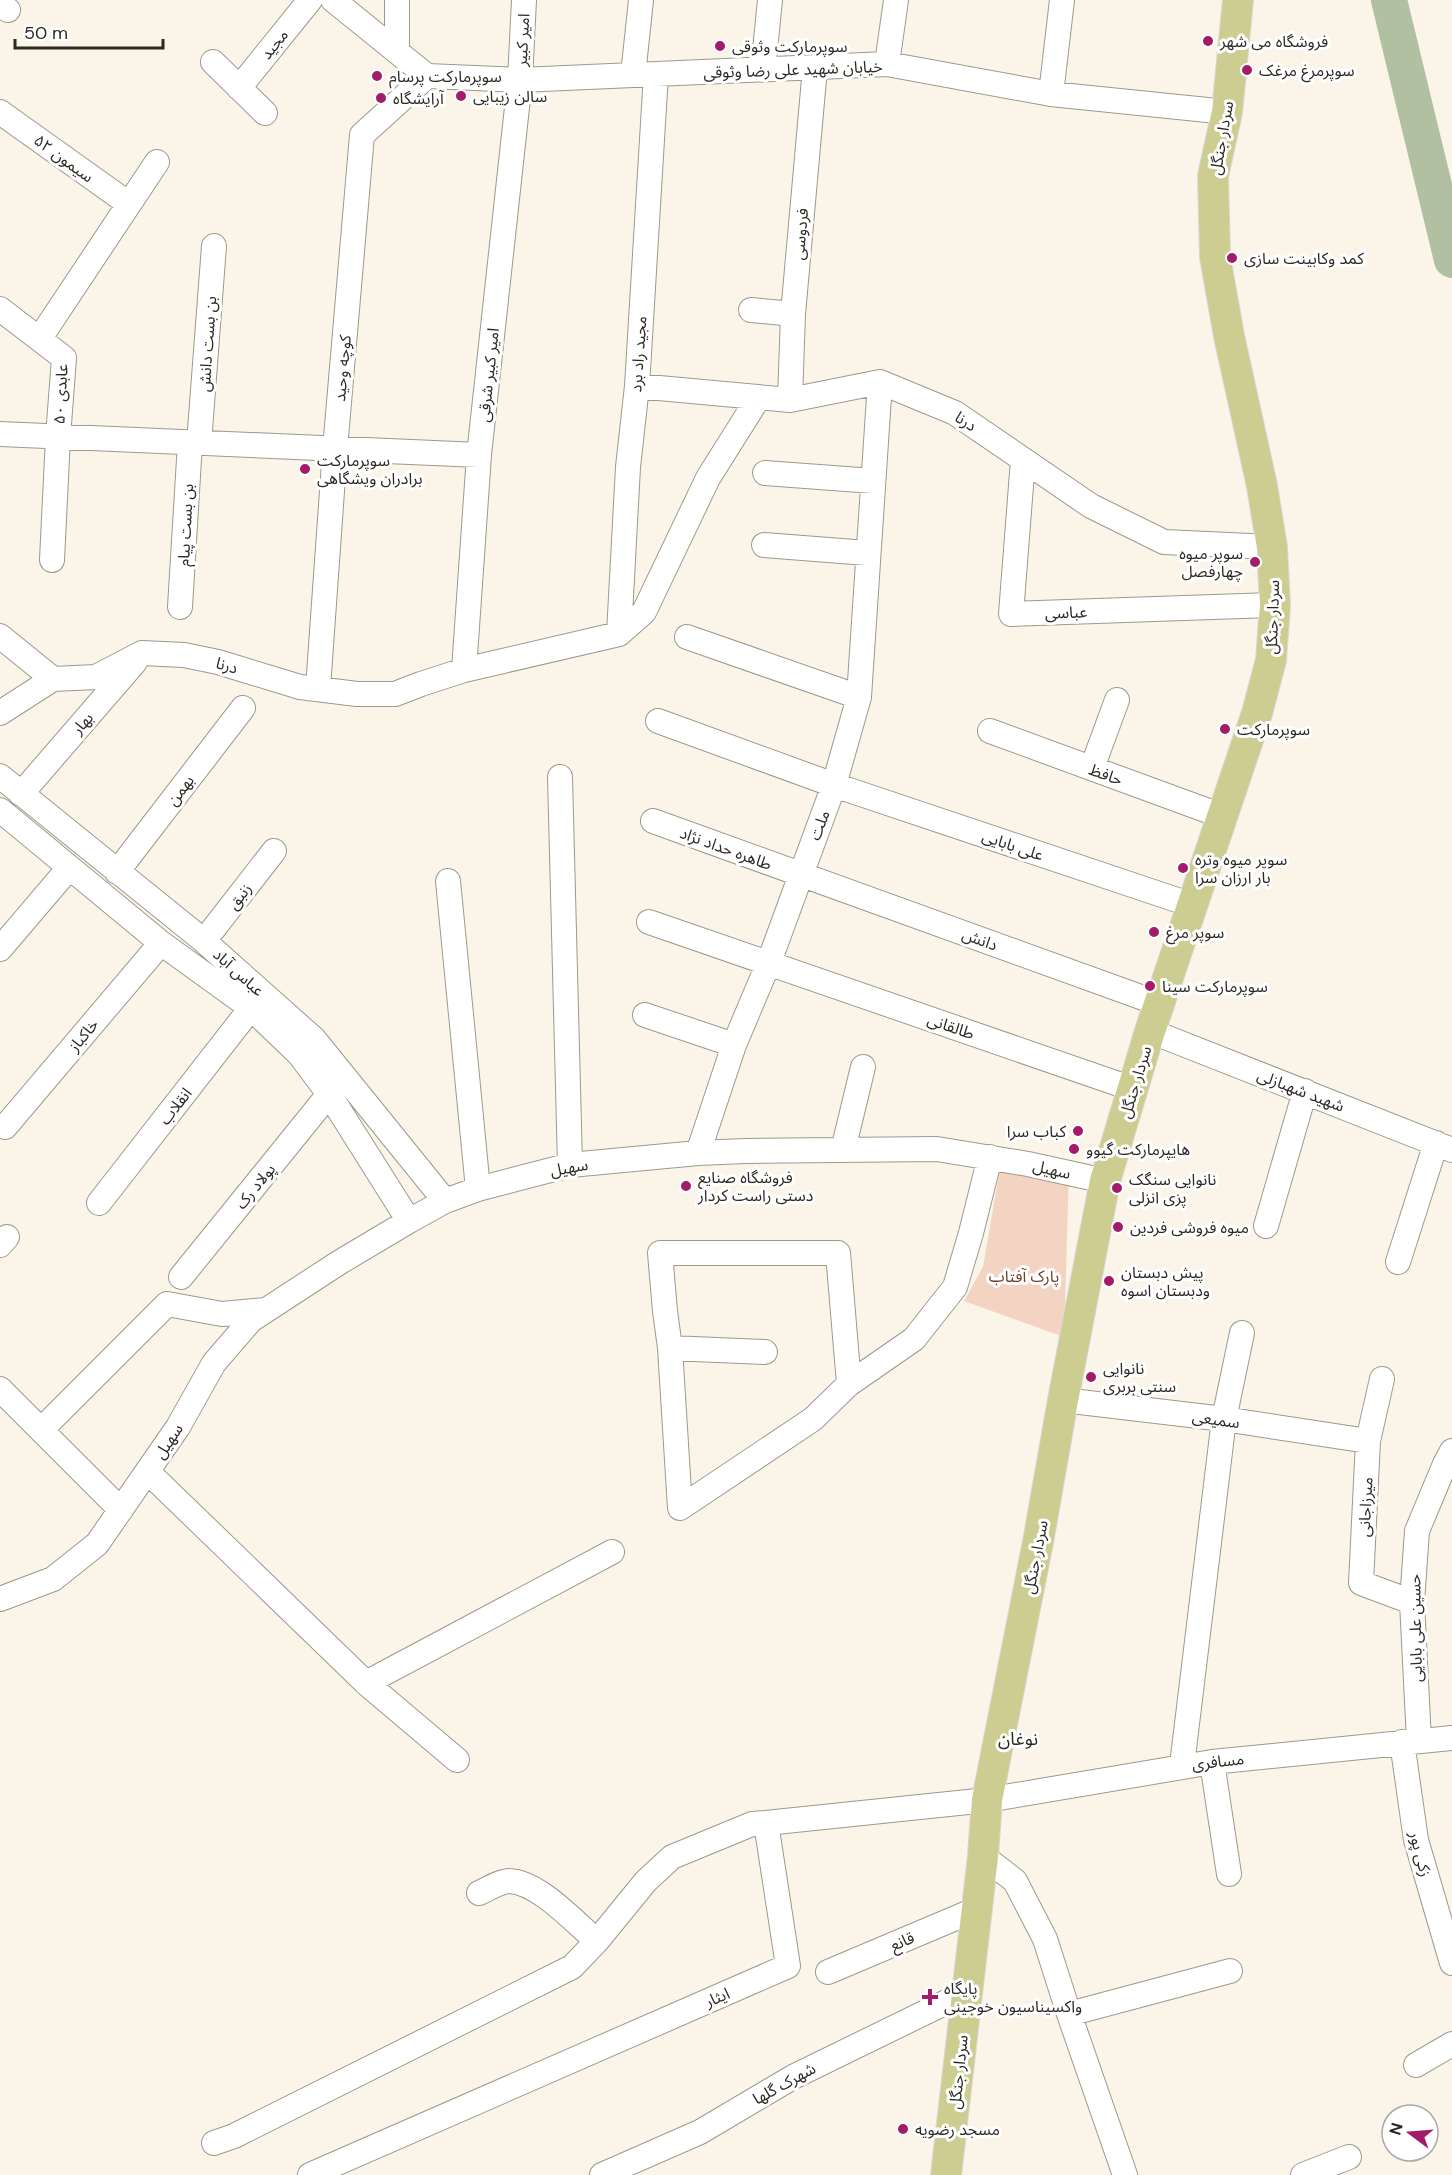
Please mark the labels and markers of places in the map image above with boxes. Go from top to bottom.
place label: فروشگاه می شهر [1219,31,1328,52]
marker: فروشگاه می شهر [1201,34,1215,48]
place label: سوپرمارکت وثوقی [732,36,848,57]
marker: سوپرمارکت وثوقی [713,39,727,53]
place label: سوپرمرغ مرغک [1259,60,1355,83]
marker: سوپرمرغ مرغک [1240,63,1254,77]
place label: سوپرمارکت پرسام [389,66,502,89]
marker: سوپرمارکت پرسام [370,69,384,83]
place label: سالن زیبایی [473,86,547,107]
place label: آرایشگاه [393,88,445,109]
marker: سالن زیبایی [454,89,468,103]
marker: آرایشگاه [374,91,388,105]
place label: کمد وکابینت سازی [1244,248,1364,269]
marker: کمد وکابینت سازی [1225,251,1239,265]
place label: سوپرمارکت برادران ویشگاهی [317,450,422,489]
marker: سوپرمارکت برادران ویشگاهی [298,462,312,476]
place label: سوپر میوه چهارفصل [1179,543,1243,582]
marker: سوپر میوه چهارفصل [1248,555,1262,569]
place label: سوپرمارکت [1237,719,1310,740]
marker: سوپرمارکت [1218,722,1232,736]
place label: سوپر میوه وتره بار ارزان سرا [1195,849,1287,888]
marker: سوپر میوه وتره بار ارزان سرا [1176,861,1190,875]
place label: سوپر مرغ [1166,922,1224,945]
marker: سوپر مرغ [1147,925,1161,939]
place label: سوپرمارکت سینا [1162,976,1268,997]
marker: سوپرمارکت سینا [1143,979,1157,993]
place label: کباب سرا [1007,1121,1066,1142]
marker: کباب سرا [1071,1124,1085,1138]
place label: هایپرمارکت گیوو [1086,1139,1190,1160]
marker: هایپرمارکت گیوو [1067,1142,1081,1156]
place label: فروشگاه صنایع دستی راست کردار [697,1167,814,1206]
place label: نانوایی سنگک پزی انزلی [1129,1169,1216,1208]
marker: فروشگاه صنایع دستی راست کردار [679,1179,693,1193]
marker: نانوایی سنگک پزی انزلی [1110,1181,1124,1195]
place label: میوه فروشی فردین [1130,1217,1249,1238]
marker: میوه فروشی فردین [1111,1220,1125,1234]
place label: پیش دبستان ودبستان اسوه [1121,1262,1210,1301]
marker: پیش دبستان ودبستان اسوه [1102,1274,1116,1288]
place label: نانوایی سنتی بربری [1103,1358,1176,1397]
marker: نانوایی سنتی بربری [1084,1370,1098,1384]
place label: پایگاه واکسیناسیون خوجینی [944,1978,1082,2017]
marker: پایگاه واکسیناسیون خوجینی [921,1988,939,2006]
place label: مسجد رضویه [915,2119,1000,2140]
marker: مسجد رضویه [896,2122,910,2136]

